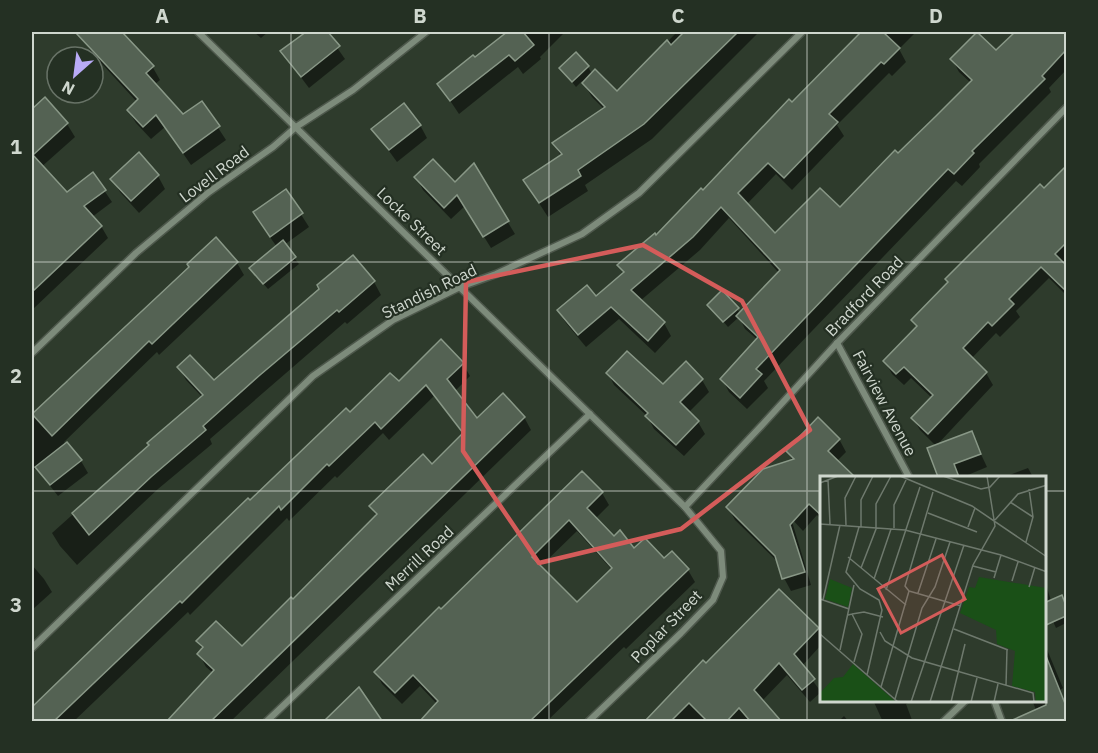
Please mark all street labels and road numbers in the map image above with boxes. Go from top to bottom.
street label: Lovell Road [175,141,253,207]
street label: Locke Street [373,183,451,259]
street label: Bradford Road [821,252,907,340]
street label: Standish Road [378,259,480,323]
street label: Fairview Avenue [849,347,921,460]
street label: Merrill Road [380,521,458,595]
street label: Poplar Street [626,585,706,667]

